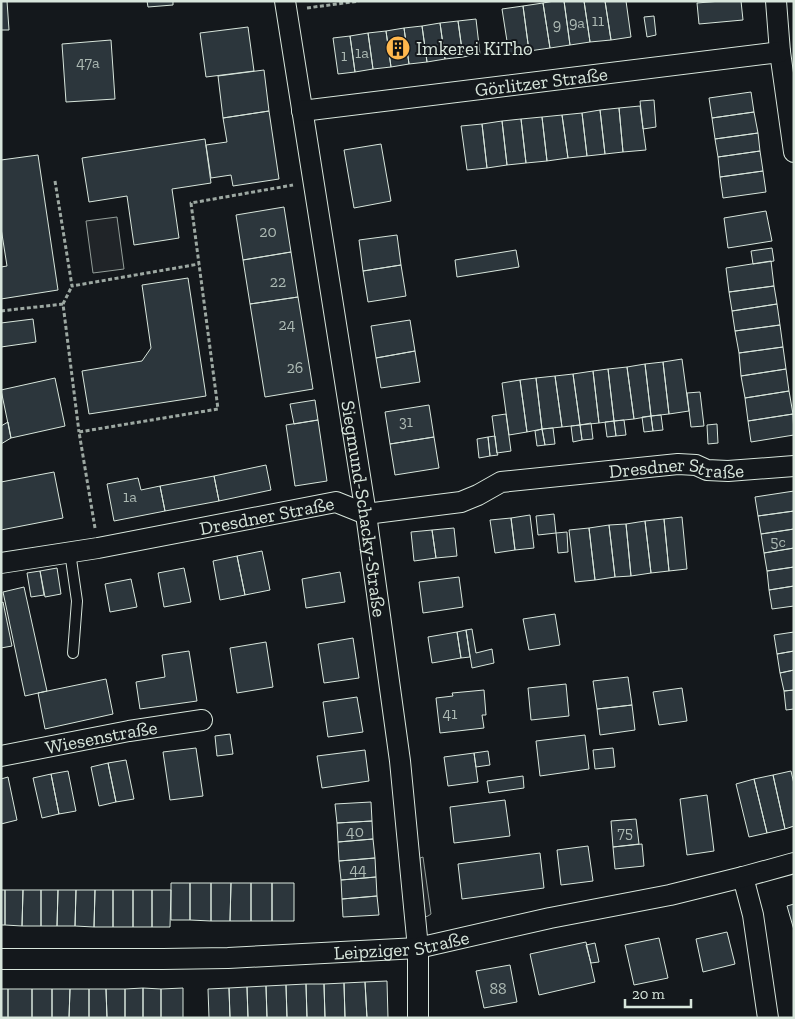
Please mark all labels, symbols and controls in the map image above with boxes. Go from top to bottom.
house number: 11 [592,11,604,30]
house number: 9a [569,13,585,32]
house number: 9 [553,15,561,34]
building icon: Imkerei KiTho [385,35,411,61]
place label: Imkerei KiTho [416,37,533,60]
house number: 1a [355,43,369,62]
house number: 1 [341,46,347,65]
house number: 47a [76,53,100,72]
street label: Görlitzer Straße [473,62,609,102]
house number: 20 [259,222,277,241]
house number: 22 [270,272,286,291]
house number: 24 [279,315,296,334]
house number: 26 [287,358,303,377]
street label: Siegmund-Schacky-Straße [336,399,391,619]
house number: 31 [399,412,413,431]
street label: Dresdner Straße [608,453,745,483]
house number: 1a [123,487,137,506]
street label: Dresdner Straße [198,492,336,540]
house number: 5c [770,532,786,551]
house number: 41 [443,704,457,723]
street label: Wiesenstraße [43,716,159,759]
house number: 40 [346,822,364,841]
house number: 75 [617,823,633,842]
house number: 44 [349,860,367,879]
street label: Leipziger Straße [333,926,471,964]
scale bar [625,976,691,1008]
house number: 88 [489,979,507,998]
text: 20 m [632,985,665,1003]

